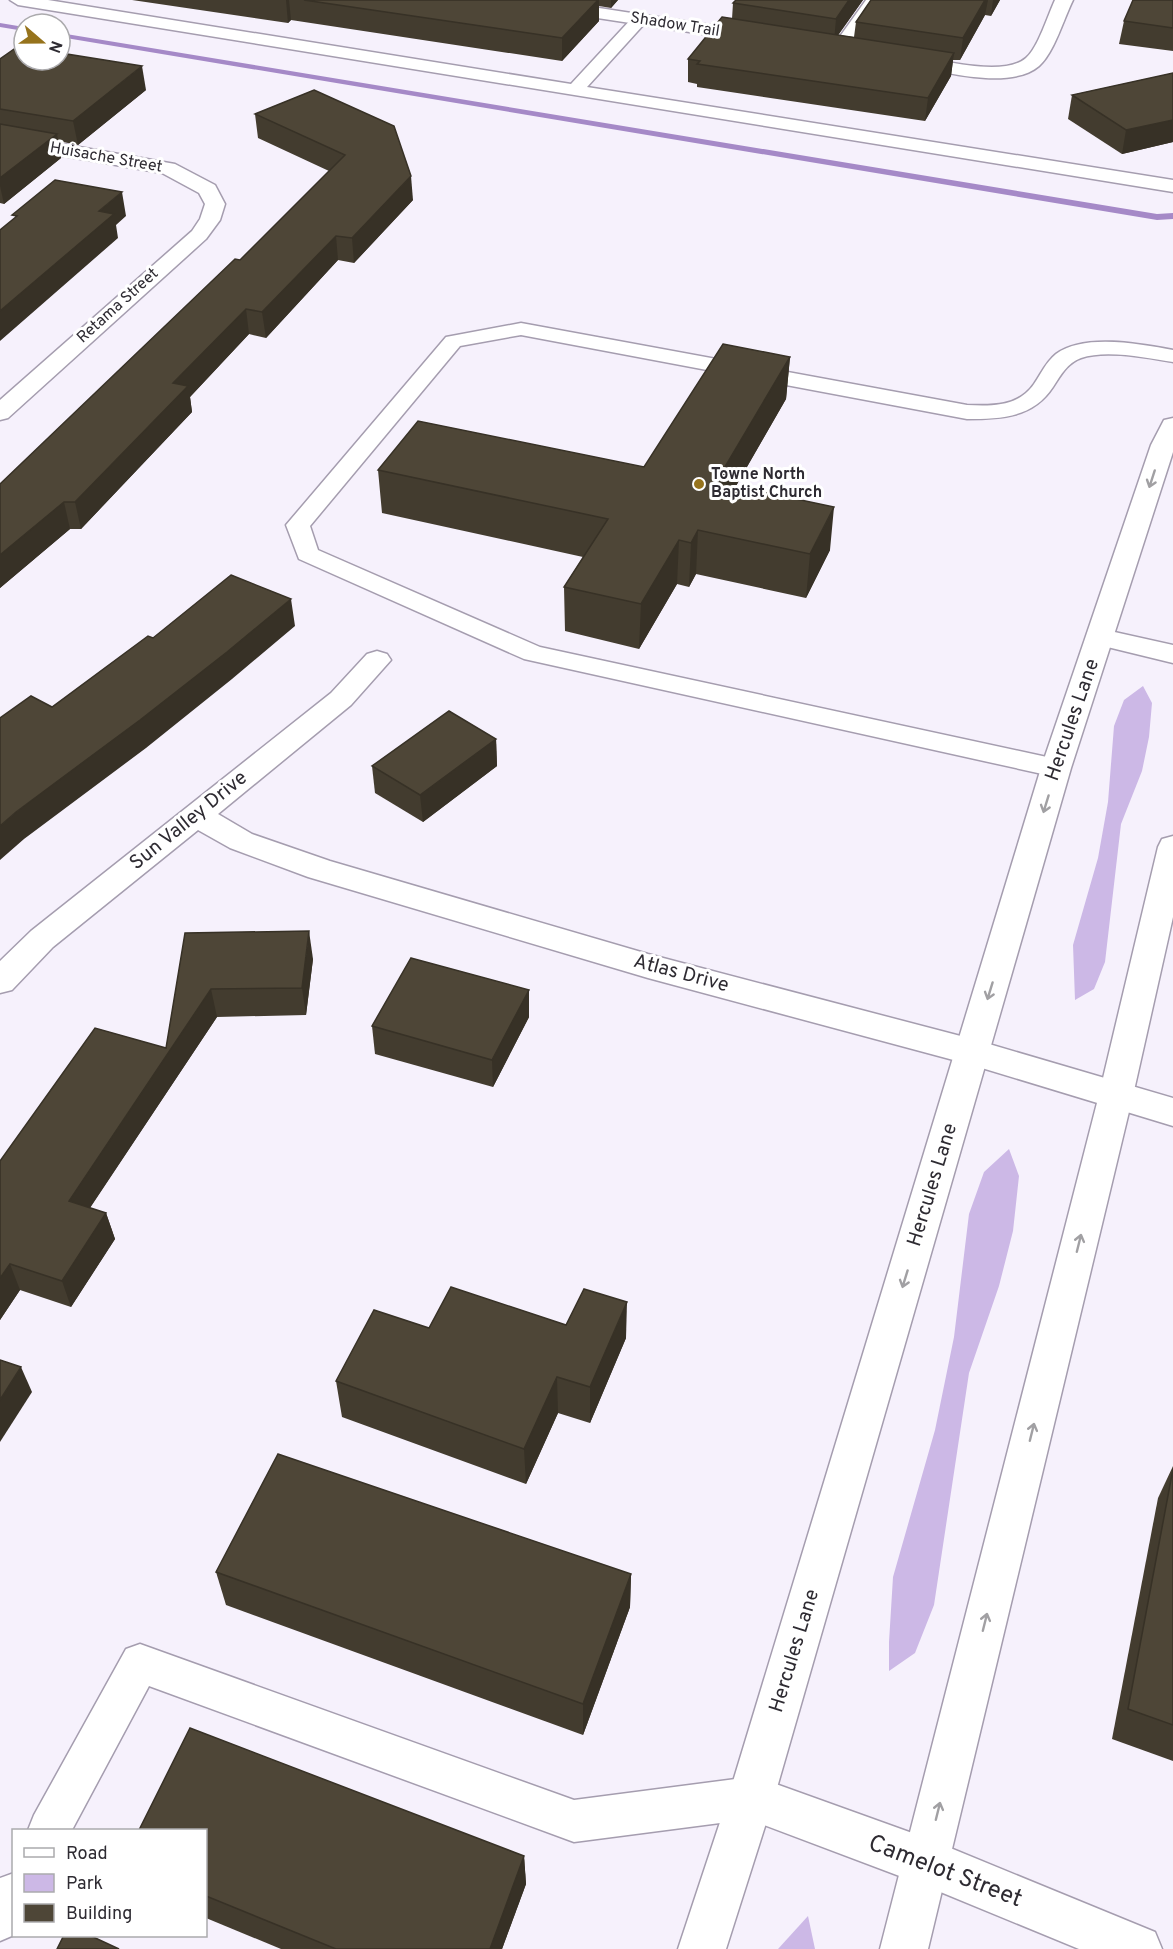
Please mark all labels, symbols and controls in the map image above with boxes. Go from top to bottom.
street label: Shadow Trail [629,8,721,42]
north arrow [12,12,72,72]
text: N [43,38,66,55]
street label: Huisache Street [48,138,164,178]
street label: Retama Street [73,264,163,348]
place label: Towne North Baptist Church [711,465,822,503]
one-way arrow [1146,469,1157,488]
marker: Towne North Baptist Church [692,477,706,491]
street label: Hercules Lane [1040,655,1106,785]
street label: Sun Valley Drive [125,766,253,876]
one-way arrow [1040,794,1051,813]
street label: Atlas Drive [630,949,732,999]
one-way arrow [984,981,995,1000]
street label: Hercules Lane [902,1120,964,1250]
one-way arrow [1073,1234,1085,1253]
one-way arrow [899,1269,910,1288]
one-way arrow [1027,1423,1039,1442]
street label: Hercules Lane [764,1586,826,1716]
one-way arrow [980,1612,992,1631]
one-way arrow [933,1802,945,1821]
legend [12,1829,207,1937]
street label: Camelot Street [864,1829,1026,1915]
text: Road [66,1843,108,1866]
text: Park [66,1873,103,1896]
text: Building [66,1903,132,1926]

